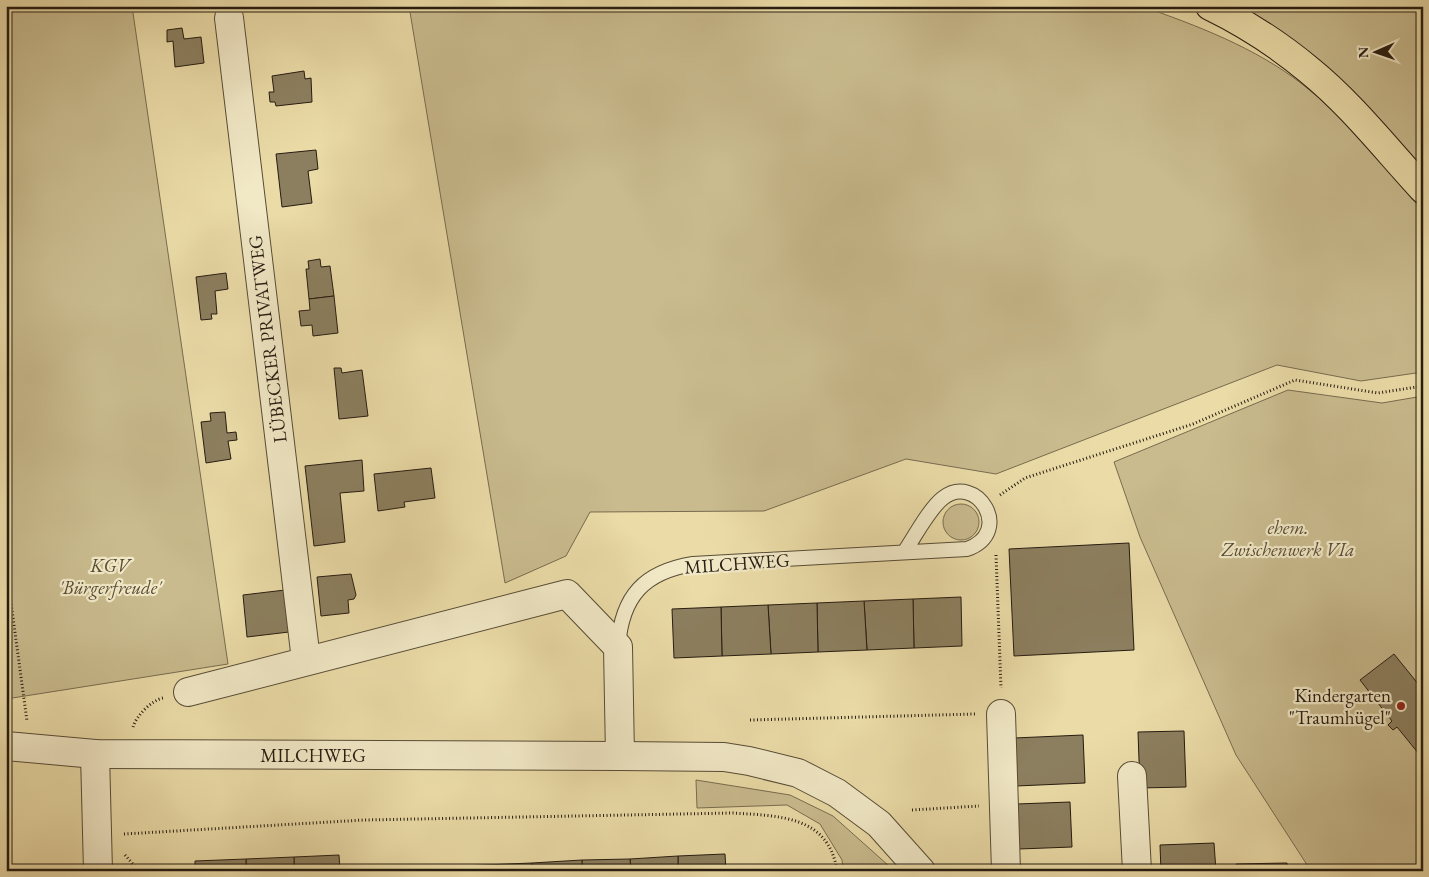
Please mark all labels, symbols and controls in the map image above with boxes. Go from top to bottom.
north arrow [1352,28,1402,78]
text: N [1354,46,1372,58]
street label: LÜBECKER PRIVATWEG [242,234,293,444]
park label: ehem. Zwischenwerk VIa [1220,515,1355,562]
street label: MILCHWEG [684,547,791,580]
park label: KGV 'Bürgerfreude' [59,553,163,600]
place label: Kindergarten "Traumhügel" [1289,683,1391,730]
marker: Kindergarten "Traumhügel" [1395,700,1407,712]
street label: MILCHWEG [260,743,366,768]

